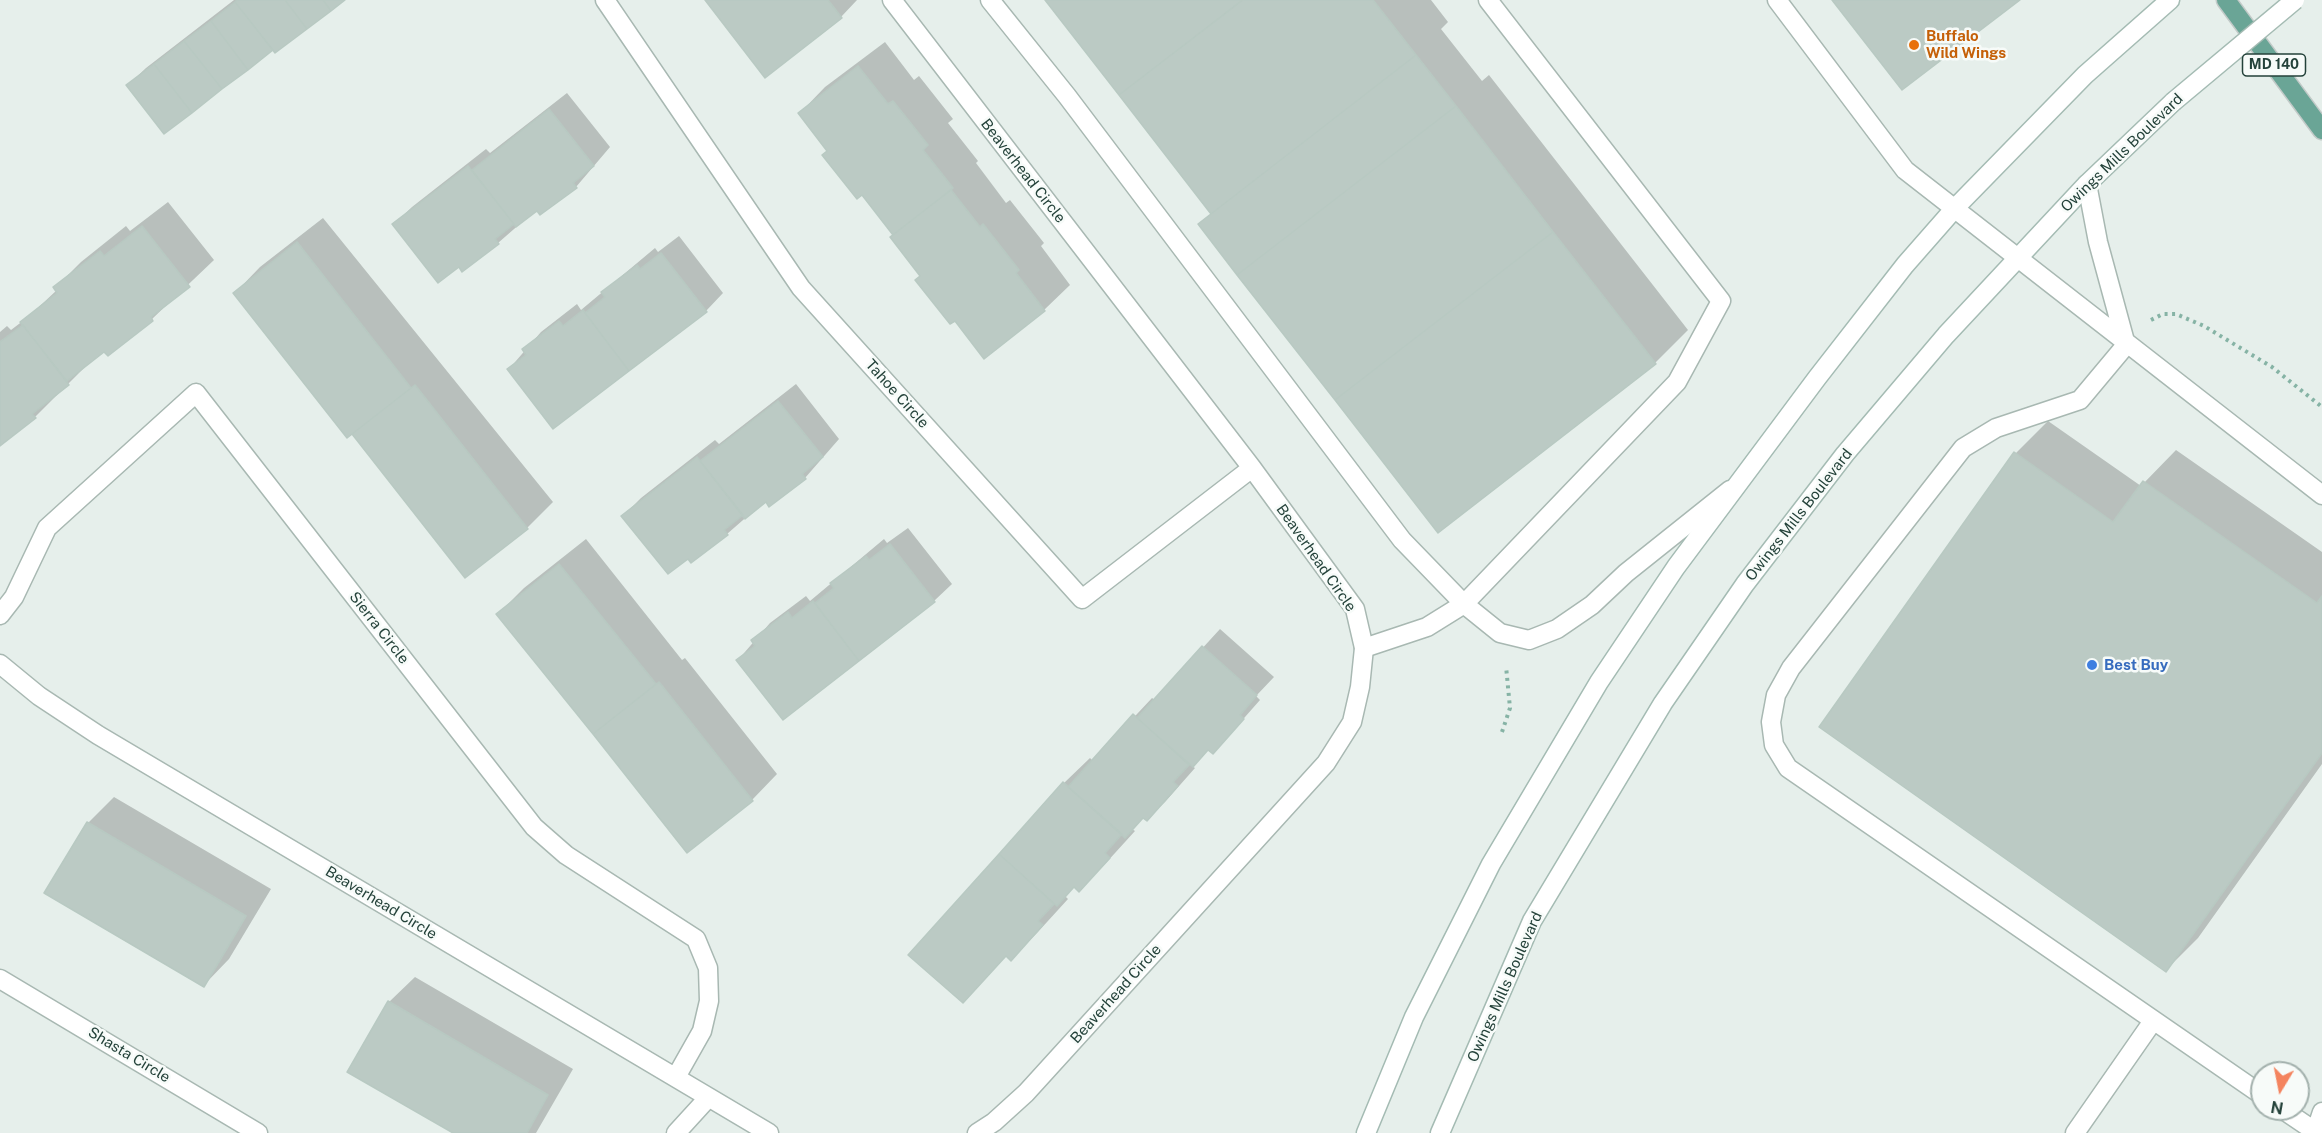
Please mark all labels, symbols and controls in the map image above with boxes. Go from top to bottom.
place label: Buffalo Wild Wings [1926,27,2006,62]
marker: Buffalo Wild Wings [1907,38,1921,52]
road number: MD 140 [2242,54,2306,76]
street label: Owings Mills Boulevard [2057,90,2187,216]
street label: Beaverhead Circle [977,115,1069,227]
street label: Tahoe Circle [861,356,933,432]
street label: Owings Mills Boulevard [1742,445,1856,585]
street label: Beaverhead Circle [1272,501,1360,615]
street label: Sierra Circle [345,588,413,668]
place label: Best Buy [2104,656,2168,674]
marker: Best Buy [2085,658,2099,672]
street label: Beaverhead Circle [322,863,440,943]
street label: Owings Mills Boulevard [1464,909,1546,1065]
street label: Beaverhead Circle [1067,941,1165,1047]
street label: Shasta Circle [85,1023,173,1087]
north arrow [2250,1061,2310,1121]
text: N [2269,1097,2285,1118]

